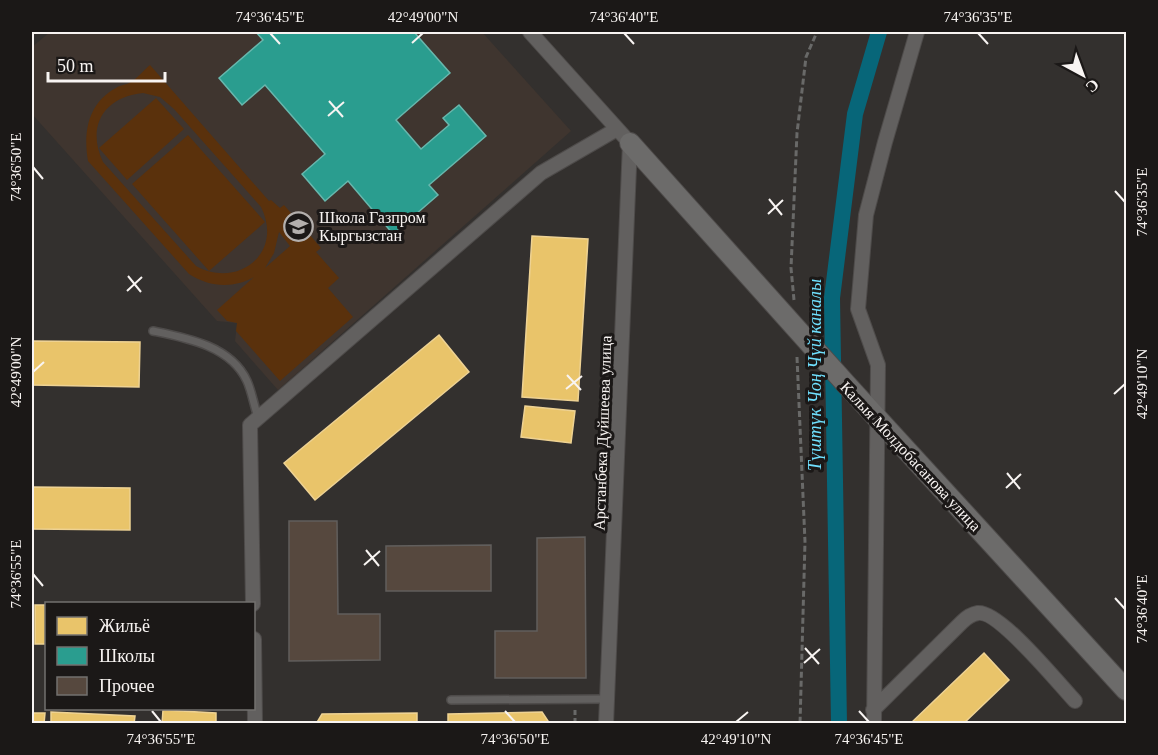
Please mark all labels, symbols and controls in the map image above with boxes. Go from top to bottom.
text: 74°36'45"E [236,9,305,25]
text: 42°49'00"N [388,9,458,25]
text: 74°36'40"E [590,9,659,25]
text: 74°36'35"E [944,9,1013,25]
scale bar [48,45,165,83]
north arrow [1053,45,1113,105]
text: 50 m [57,56,94,76]
text: С [1083,76,1102,96]
text: 74°36'50"E [8,133,24,202]
text: 74°36'35"E [1134,168,1150,237]
place label: Школа Газпром Кыргызстан [319,209,426,245]
school or university icon: Школа Газпром Кыргызстан [282,210,314,242]
water label: Түштүк Чоң Чүй каналы [805,279,825,471]
street label: Арстанбека Дуйшеева улица [591,335,615,531]
text: 42°49'00"N [8,337,24,407]
text: 42°49'10"N [1134,349,1150,419]
street label: Калыя Молдобасанова улица [836,378,984,535]
text: 74°36'55"E [8,540,24,609]
text: 74°36'40"E [1134,575,1150,644]
legend [45,602,255,710]
text: Жильё [99,616,150,636]
text: Школы [99,646,155,666]
text: Прочее [99,676,155,696]
text: 74°36'55"E [127,731,196,747]
text: 74°36'50"E [481,731,550,747]
text: 42°49'10"N [701,731,771,747]
text: 74°36'45"E [835,731,904,747]

